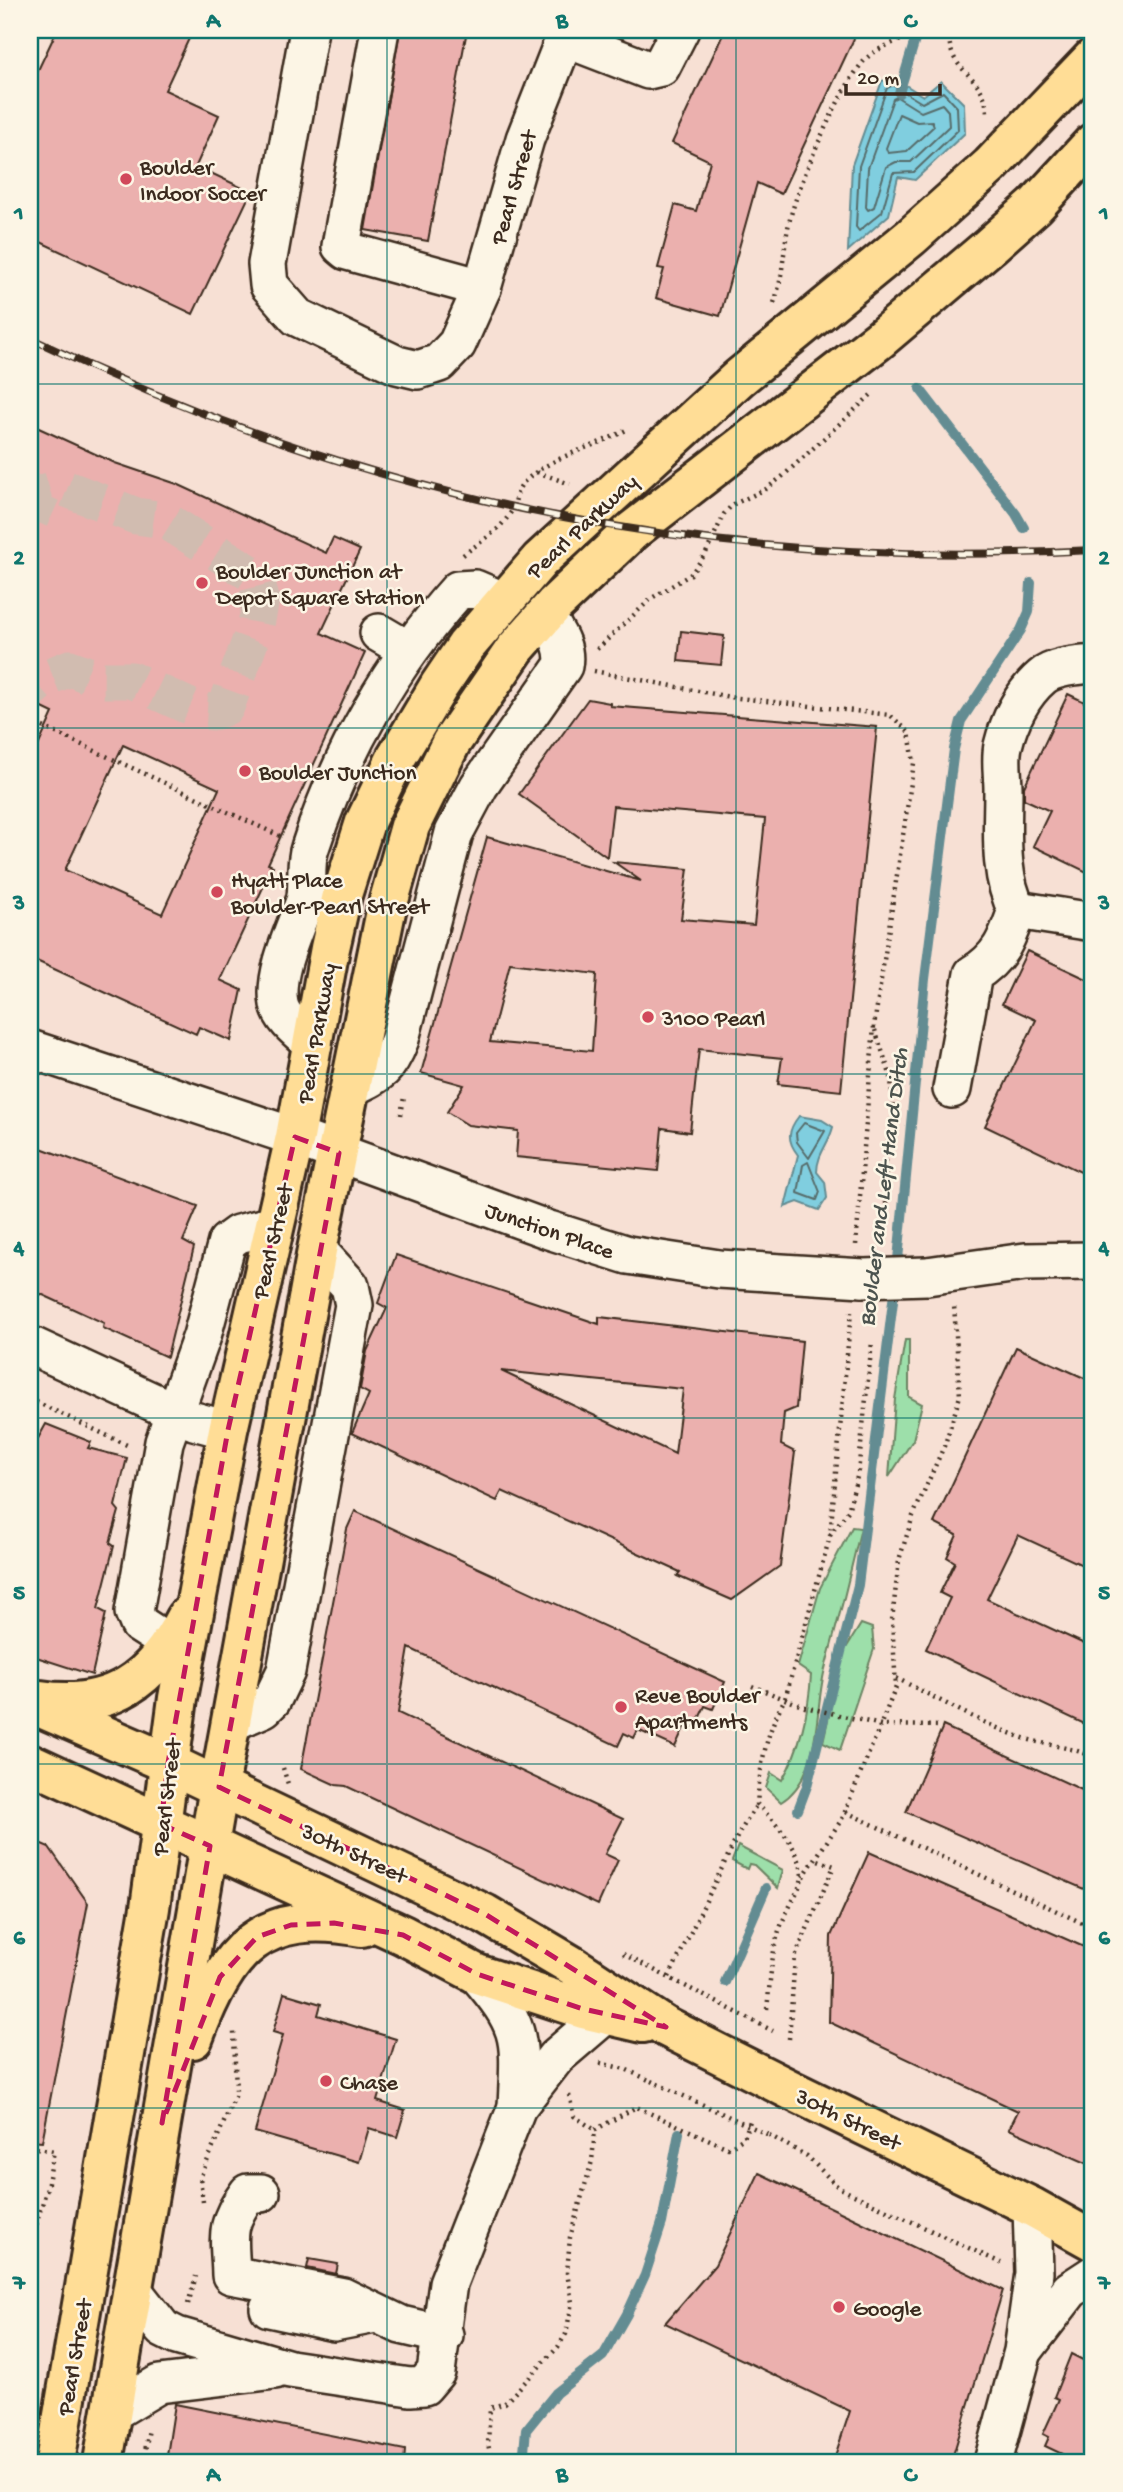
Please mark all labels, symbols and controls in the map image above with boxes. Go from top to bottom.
text: A [205,9,221,36]
text: B [555,9,569,36]
text: C [904,9,919,36]
scale bar [846,52,941,96]
text: 20 m [857,68,899,93]
street label: Pearl Street [486,126,545,249]
place label: Boulder Indoor Soccer [139,156,268,209]
marker: Boulder Indoor Soccer [118,171,134,187]
text: 1 [13,201,24,228]
text: 1 [1098,201,1109,228]
street label: Pearl Parkway [522,469,644,586]
text: 2 [13,546,25,573]
text: 2 [1098,546,1110,573]
place label: Boulder Junction at Depot Square Station [214,560,425,613]
marker: Boulder Junction at Depot Square Station [194,575,210,591]
place label: Boulder Junction [258,761,417,788]
marker: Boulder Junction [237,763,253,779]
place label: Hyatt Place Boulder-Pearl Street [230,869,430,922]
marker: Hyatt Place Boulder-Pearl Street [209,884,225,900]
text: 3 [12,891,25,918]
text: 3 [1097,891,1110,918]
street label: Pearl Parkway [293,961,344,1107]
place label: 3100 Pearl [661,1007,765,1034]
marker: 3100 Pearl [640,1009,656,1025]
water label: Boulder and Left Hand Ditch [854,1045,917,1328]
street label: Pearl Street [248,1180,301,1303]
street label: Junction Place [481,1198,618,1267]
text: 4 [13,1236,25,1263]
text: 4 [1098,1236,1110,1263]
text: 5 [13,1581,25,1608]
text: 5 [1098,1581,1110,1608]
place label: Reve Boulder Apartments [635,1684,761,1737]
marker: Reve Boulder Apartments [613,1699,629,1715]
street label: Pearl Street [148,1736,189,1858]
street label: 30th Street [295,1819,412,1892]
text: 6 [13,1926,26,1953]
text: 6 [1098,1926,1111,1953]
place label: Chase [340,2071,399,2098]
marker: Chase [318,2073,334,2089]
street label: 30th Street [790,2084,906,2159]
text: 7 [12,2271,26,2298]
text: 7 [1097,2271,1111,2298]
street label: Pearl Street [53,2296,100,2419]
place label: Google [853,2297,923,2324]
marker: Google [831,2299,847,2315]
text: A [205,2463,221,2490]
text: B [555,2463,569,2490]
text: C [904,2463,919,2490]

